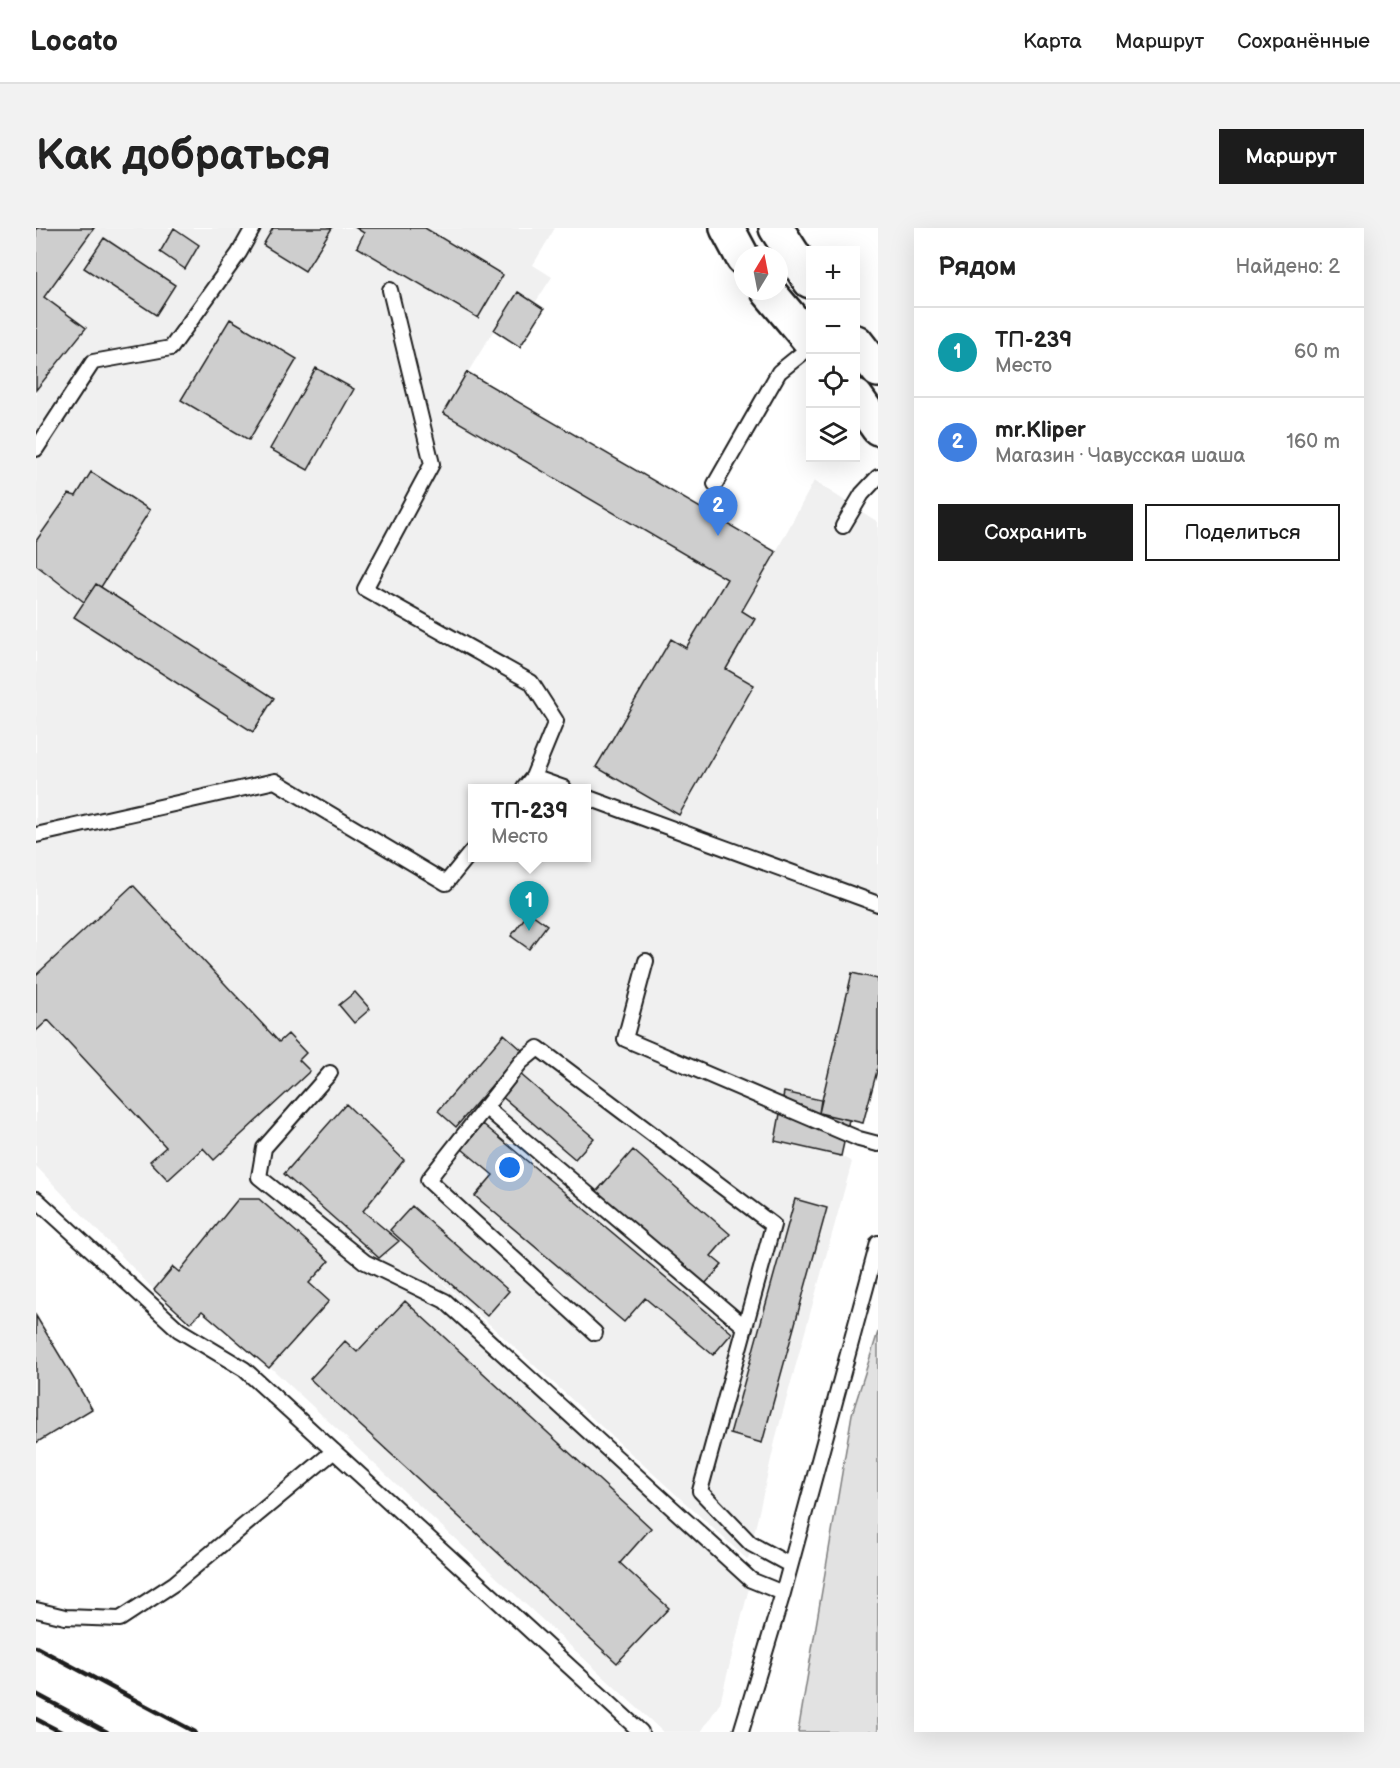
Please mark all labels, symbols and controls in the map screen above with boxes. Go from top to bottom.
text: Locato [30,25,118,58]
text: Карта [1023,29,1082,54]
text: Маршрут [1115,29,1204,54]
text: Сохранённые [1237,29,1370,54]
button: Маршрут [1219,129,1364,184]
text: Как добраться [36,131,331,182]
north arrow [734,246,788,300]
map controls [806,246,860,462]
button: + [806,246,860,300]
text: Рядом [938,252,1016,283]
text: Найдено: 2 [1236,255,1340,279]
button: − [806,300,860,354]
text: ТП-239 [995,327,1072,354]
text: 1 [953,340,962,364]
text: 60 m [1294,340,1340,364]
button: locate [806,354,860,408]
text: Место [995,354,1052,378]
button: layers [806,408,860,462]
text: mr.Kliper [995,417,1086,444]
text: 2 [952,430,963,454]
text: 160 m [1286,430,1340,454]
text: Магазин · Чавусская шаша [995,444,1245,468]
pin: 2 [698,486,738,536]
button: Сохранить [938,504,1133,561]
button: Поделиться [1145,504,1340,561]
popup [468,784,591,862]
text: ТП-239 [491,798,568,825]
text: Место [491,825,548,849]
pin: 1 [510,882,548,931]
your location [495,1153,524,1182]

